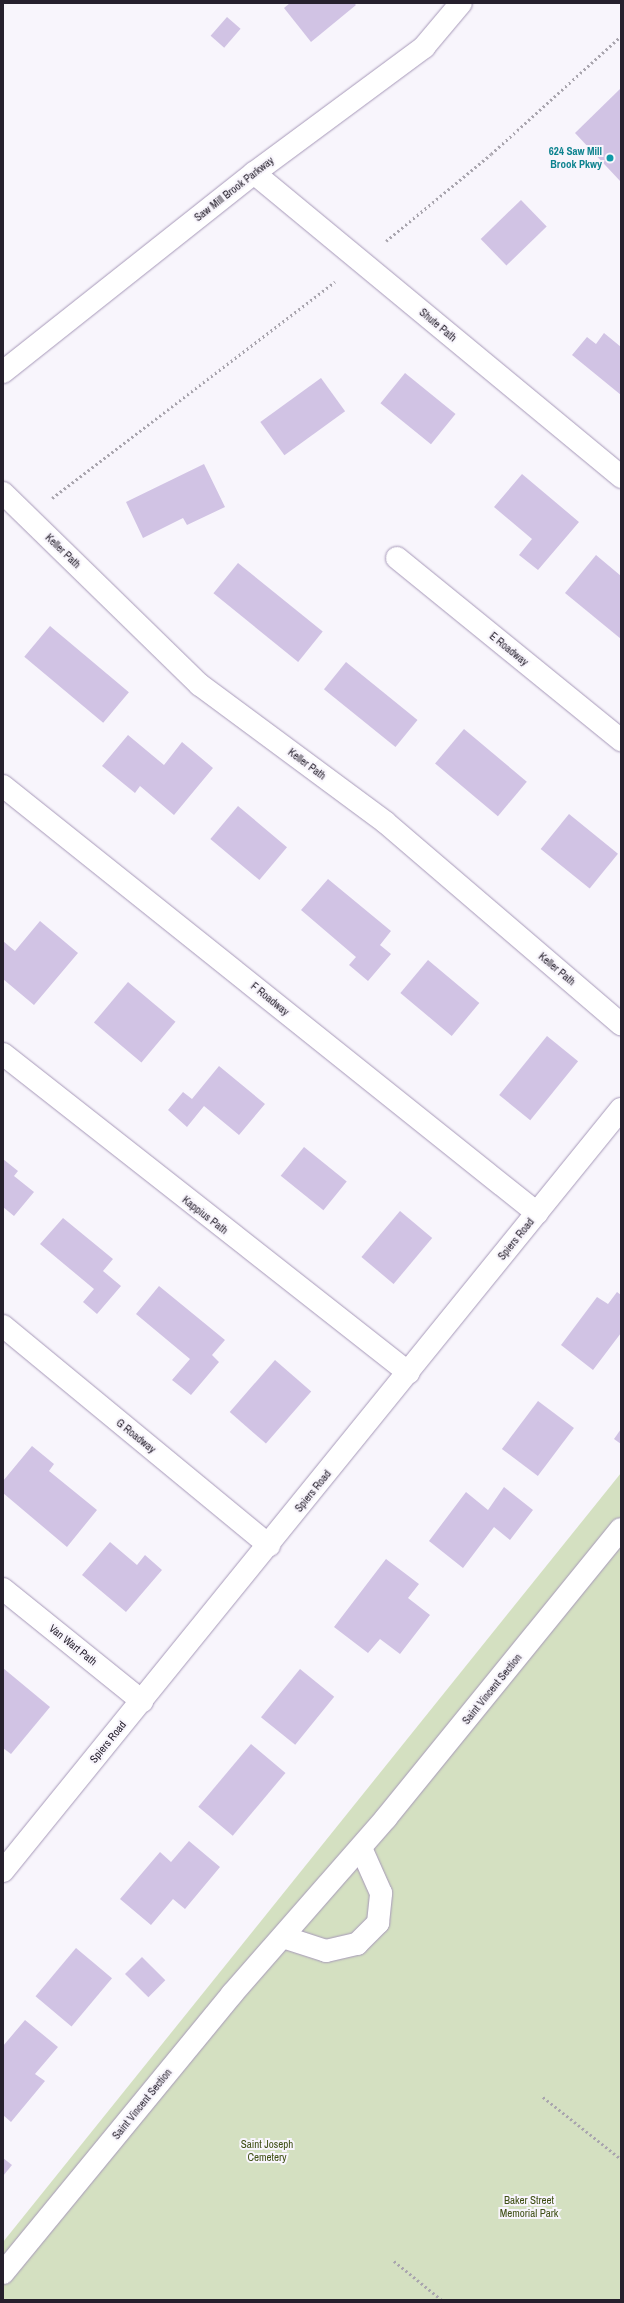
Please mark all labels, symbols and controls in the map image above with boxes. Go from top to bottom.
place label: 624 Saw Mill Brook Pkwy [549,145,602,171]
marker: 624 Saw Mill Brook Pkwy [605,153,615,163]
street label: Saw Mill Brook Parkway [192,154,276,224]
street label: Shute Path [417,306,459,344]
street label: Keller Path [43,531,83,571]
street label: E Roadway [487,629,531,669]
street label: Keller Path [285,745,329,783]
street label: Keller Path [536,950,578,988]
street label: F Roadway [248,980,292,1018]
street label: Kappius Path [180,1193,230,1237]
street label: Spiers Road [495,1215,537,1263]
street label: G Roadway [114,1416,158,1456]
street label: Spiers Road [292,1467,334,1515]
street label: Van Wart Path [46,1622,100,1668]
street label: Saint Vincent Section [459,1651,525,1727]
street label: Spiers Road [87,1718,129,1766]
street label: Saint Vincent Section [109,2066,175,2142]
park label: Saint Joseph Cemetery [241,2138,293,2164]
park label: Baker Street Memorial Park [500,2194,558,2220]

